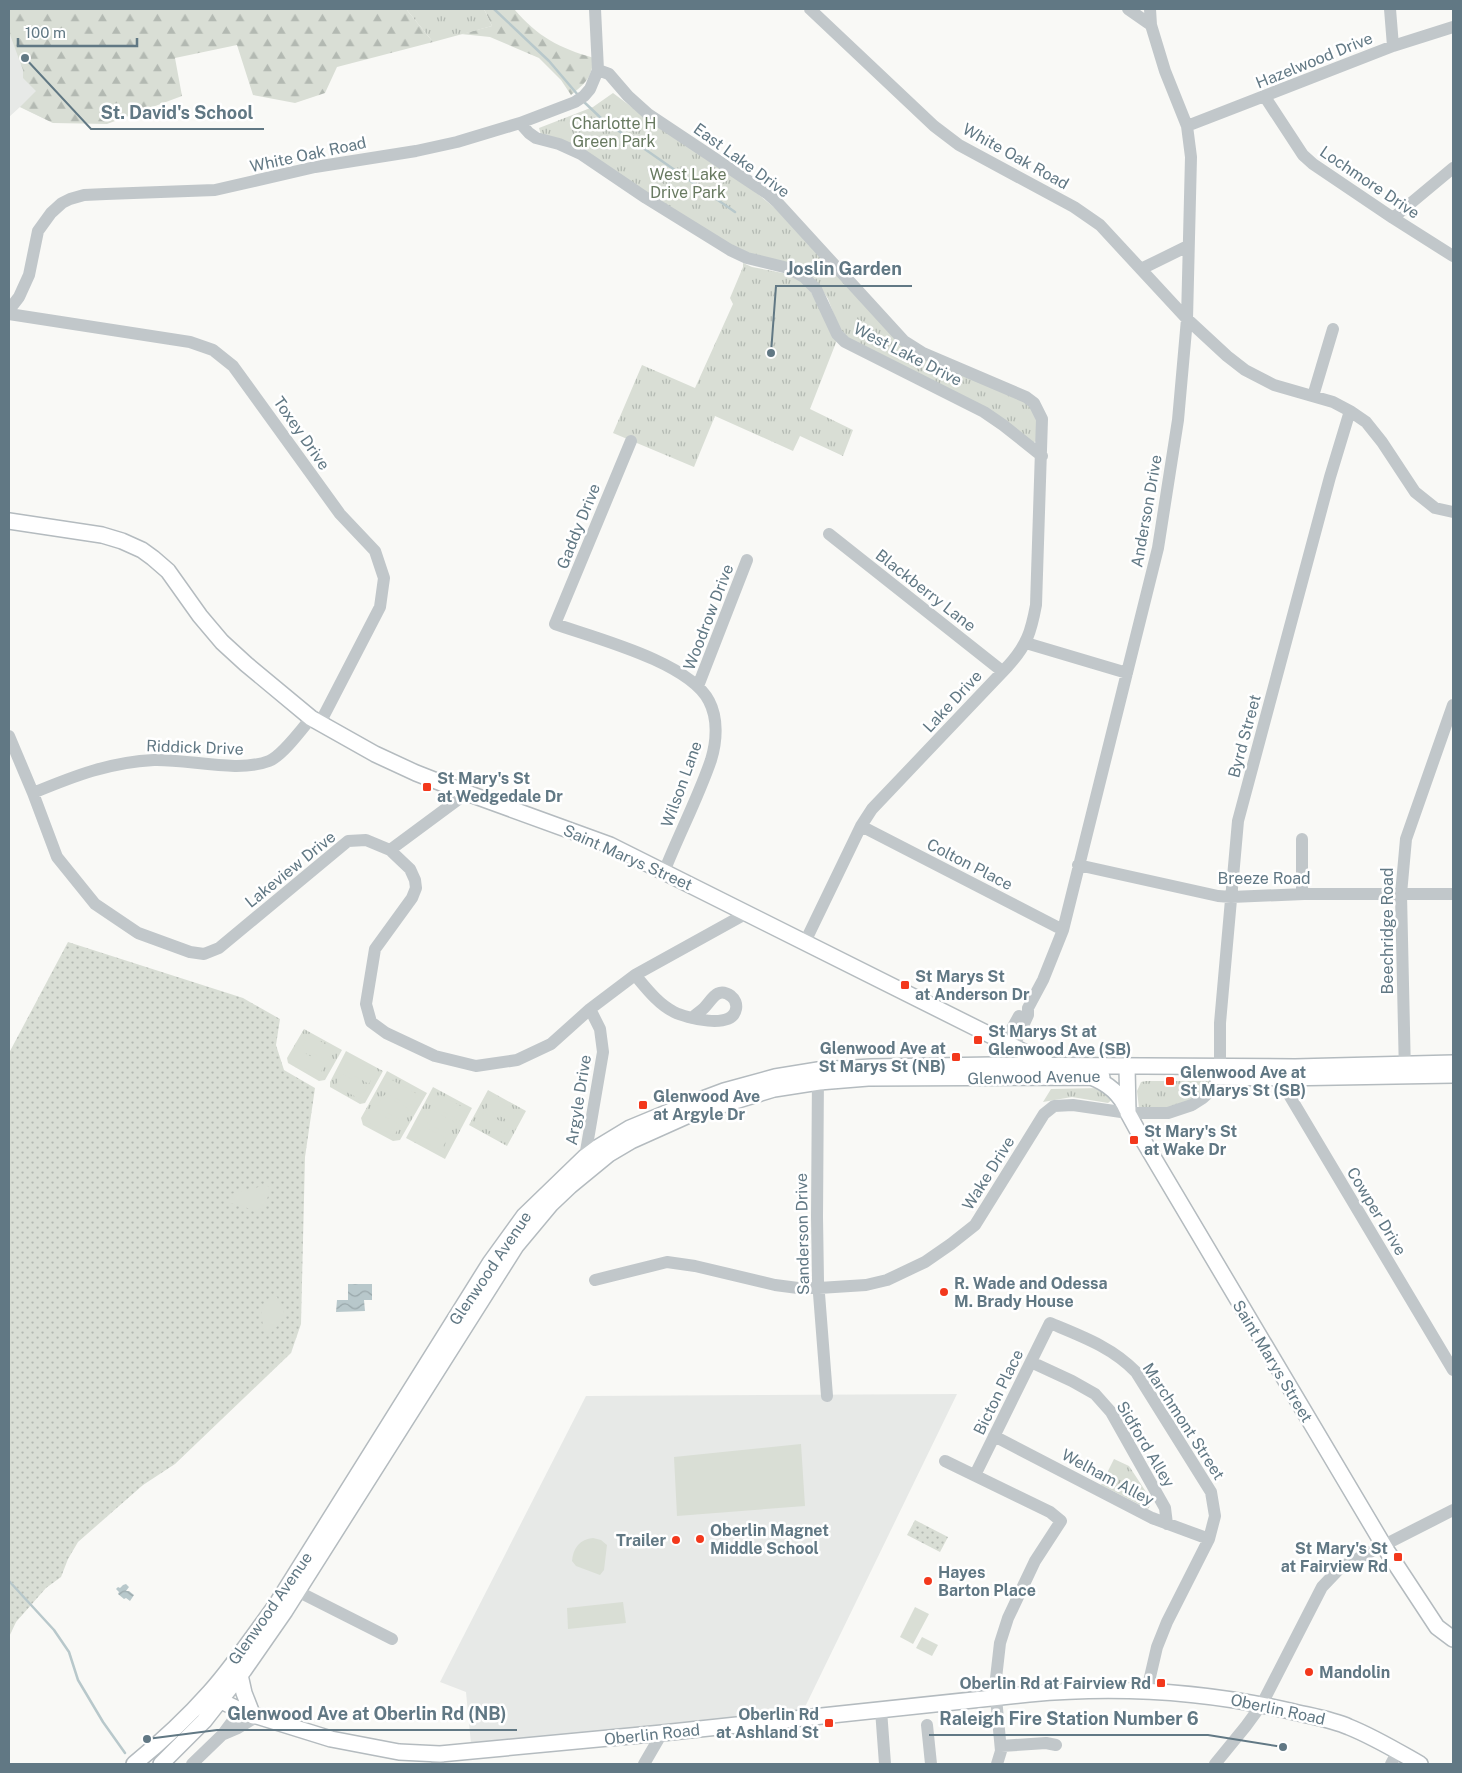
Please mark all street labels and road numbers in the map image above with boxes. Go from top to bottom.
street label: Hazelwood Drive [1253,28,1375,93]
street label: East Lake Drive [690,119,793,202]
street label: White Oak Road [959,119,1072,193]
street label: White Oak Road [248,133,368,176]
street label: Lochmore Drive [1316,142,1423,223]
street label: West Lake Drive [850,319,965,390]
street label: Toxey Drive [269,393,334,474]
street label: Anderson Drive [1127,453,1166,569]
street label: Gaddy Drive [553,481,604,572]
street label: Blackberry Lane [872,545,980,635]
street label: Woodrow Drive [680,562,737,673]
street label: Lake Drive [919,666,986,736]
street label: Byrd Street [1224,692,1265,780]
street label: Riddick Drive [146,736,244,759]
street label: Wilson Lane [657,738,706,830]
street label: Saint Marys Street [560,820,695,894]
street label: Lakeview Drive [241,827,339,912]
street label: Colton Place [924,835,1016,894]
street label: Beechridge Road [1378,868,1397,994]
street label: Breeze Road [1217,869,1311,888]
street label: Argyle Drive [562,1053,595,1147]
street label: Glenwood Avenue [967,1067,1101,1088]
street label: Wake Drive [958,1133,1019,1214]
street label: Cowper Drive [1343,1164,1410,1259]
street label: Sanderson Drive [792,1173,813,1295]
street label: Glenwood Avenue [445,1208,535,1329]
street label: Saint Marys Street [1229,1297,1317,1426]
street label: Bicton Place [970,1346,1027,1438]
street label: Marchmont Street [1139,1359,1228,1483]
street label: Sidford Alley [1112,1398,1179,1491]
street label: Welham Alley [1058,1445,1158,1510]
street label: Glenwood Avenue [224,1548,316,1668]
street label: Oberlin Road [1229,1690,1327,1729]
street label: Oberlin Road [603,1720,701,1749]

